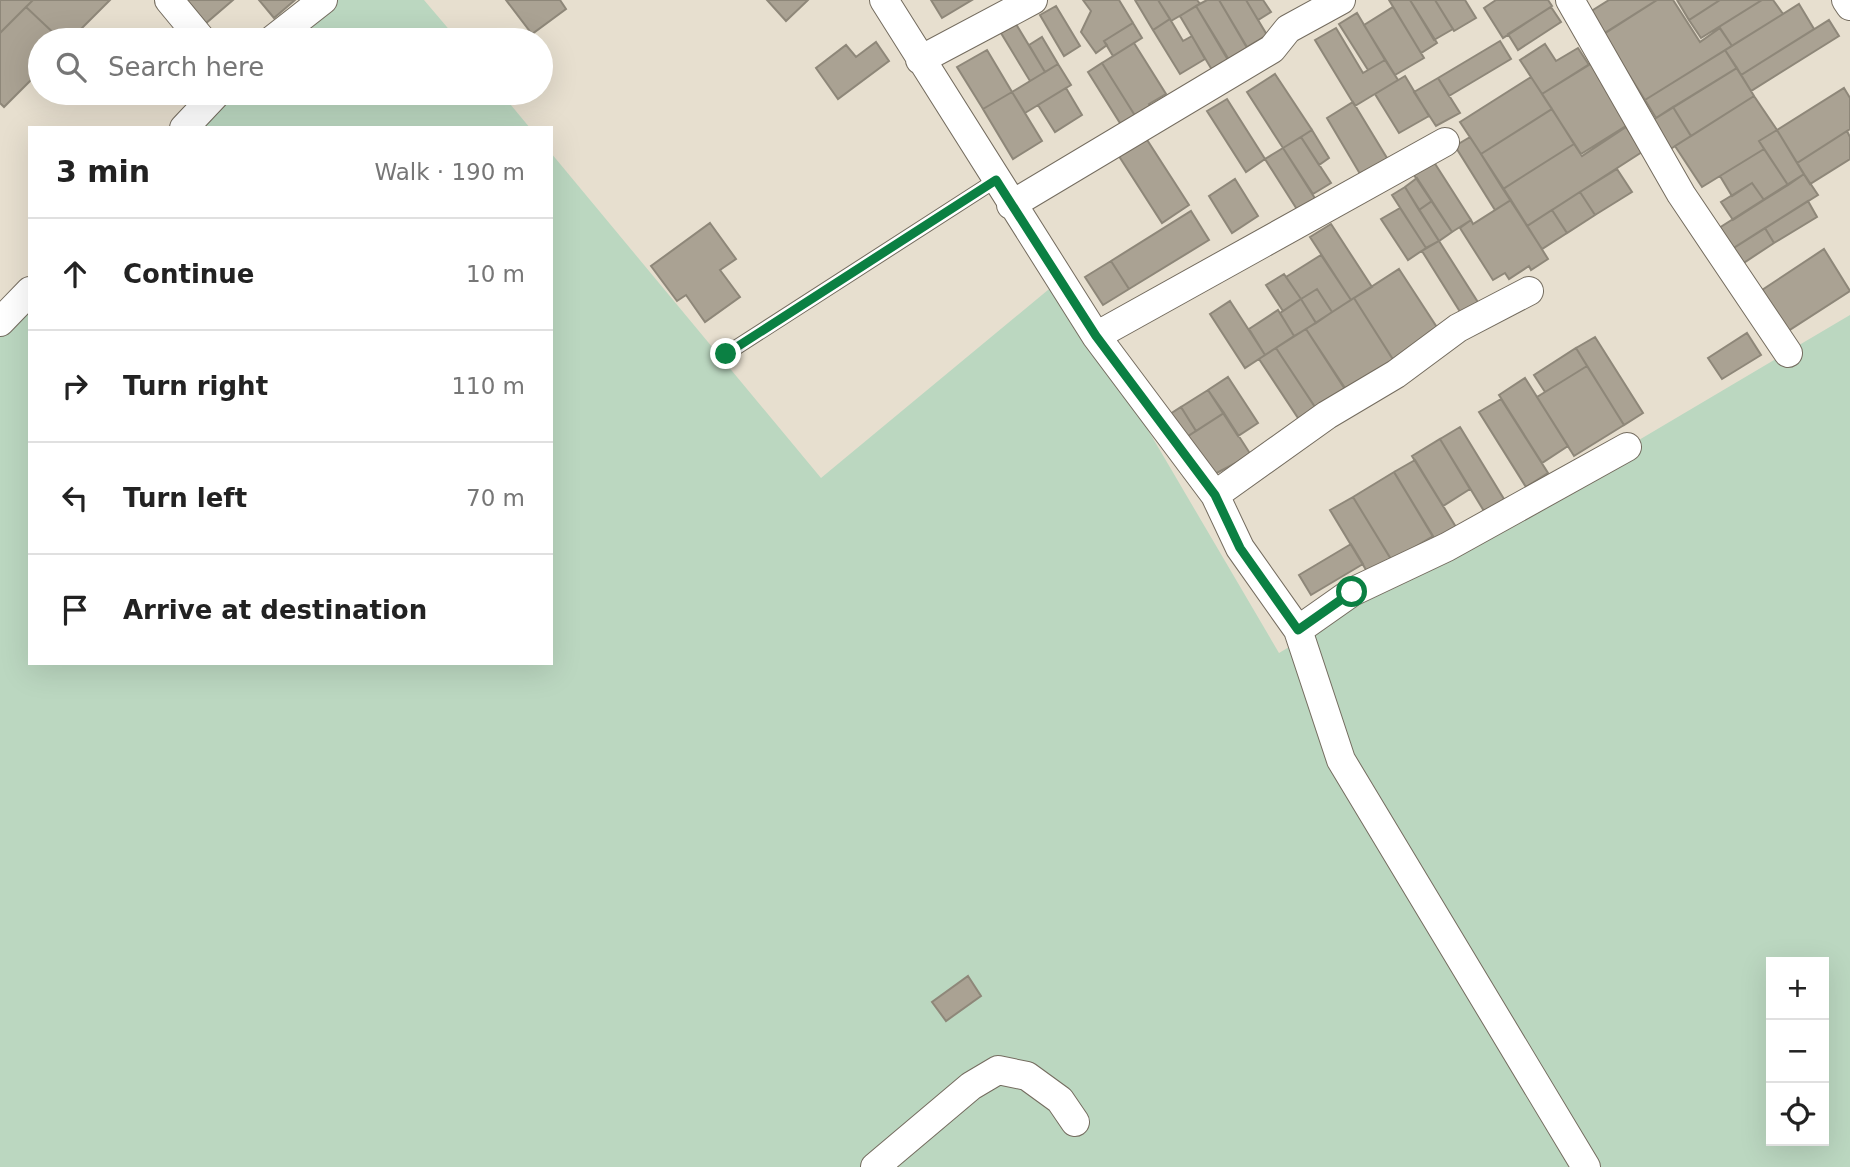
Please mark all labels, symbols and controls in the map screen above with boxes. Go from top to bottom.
search box [28,28,553,105]
icon: search [52,48,90,86]
text: Search here [108,52,264,82]
text: 3 min [56,154,150,189]
text: Walk · 190 m [374,159,525,185]
icon: ahead [56,255,94,293]
text: Continue [123,259,254,289]
text: 10 m [466,261,525,287]
route end [710,338,741,369]
icon: right [56,367,94,405]
text: Turn right [123,371,268,401]
text: 110 m [451,373,525,399]
icon: left [56,479,94,517]
text: Turn left [123,483,247,513]
text: 70 m [466,485,525,511]
route start [1336,576,1367,607]
icon: arrive [56,591,94,629]
text: Arrive at destination [123,595,427,625]
map controls [1766,957,1829,1146]
button: + [1766,957,1829,1020]
button: − [1766,1020,1829,1083]
button: locate [1766,1083,1829,1146]

